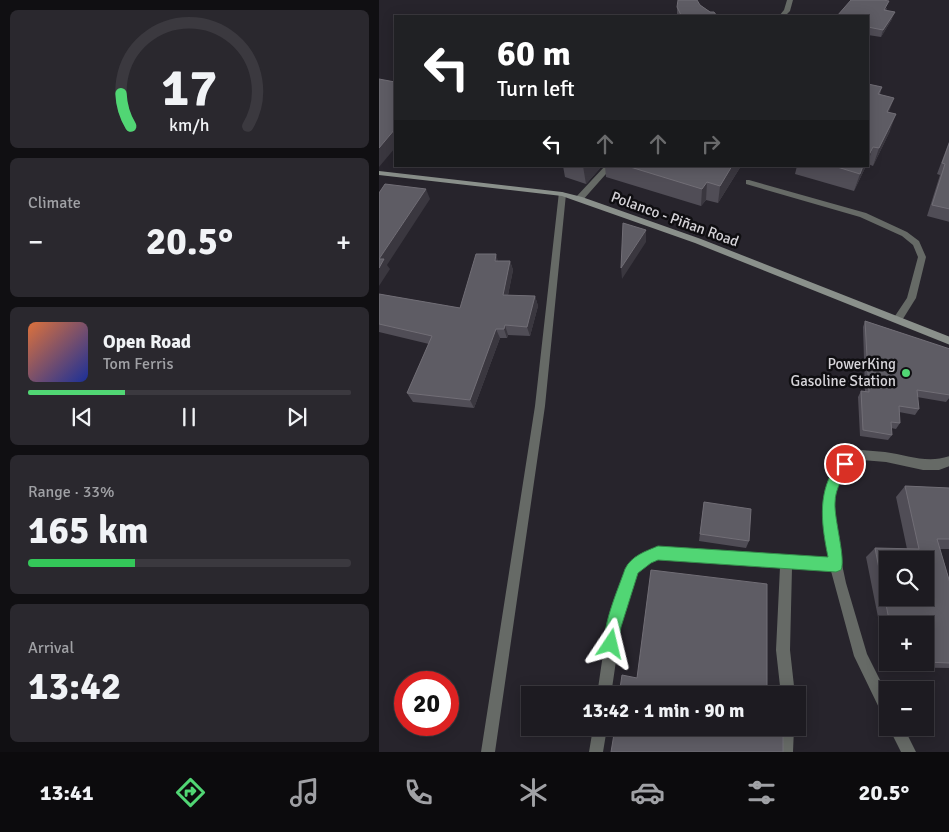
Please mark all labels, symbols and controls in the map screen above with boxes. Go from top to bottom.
text: 60 m [497,32,571,75]
icon: left [414,35,479,100]
text: 17 [161,56,218,120]
text: Turn left [497,75,575,102]
text: km/h [169,114,210,136]
icon: left [538,130,566,158]
icon: ahead [591,130,619,158]
icon: ahead [644,130,672,158]
icon: right [697,130,725,158]
street label: Polanco - Piñan Road [609,188,741,251]
text: Climate [28,193,81,213]
text: 20.5° [146,218,233,265]
text: − [28,225,43,259]
text: + [336,225,351,259]
text: Open Road [103,330,191,354]
text: Tom Ferris [103,354,173,374]
place label: PowerKing Gasoline Station [791,355,896,390]
marker: PowerKing Gasoline Station [900,367,912,379]
icon: previous [68,403,96,431]
icon: pause [175,403,203,431]
icon: next [283,403,311,431]
pin [824,443,866,485]
icon: arrive [831,450,859,478]
text: Range · 33% [28,482,114,502]
text: 165 km [28,507,149,554]
map controls [879,551,934,736]
button: search [879,551,934,606]
button: + [879,616,934,671]
position arrow [584,617,636,669]
text: Arrival [28,638,74,658]
text: 13:42 [28,663,121,710]
speed limit sign: 20 [394,671,459,736]
button: − [879,681,934,736]
text: 13:42 · 1 min · 90 m [583,699,744,723]
icon: directions [173,775,208,810]
icon: music [287,775,322,810]
icon: phone [401,775,436,810]
icon: climate [516,775,551,810]
icon: car [630,775,665,810]
icon: filters [744,775,779,810]
text: 13:41 [40,779,94,806]
text: 20.5° [859,779,909,806]

